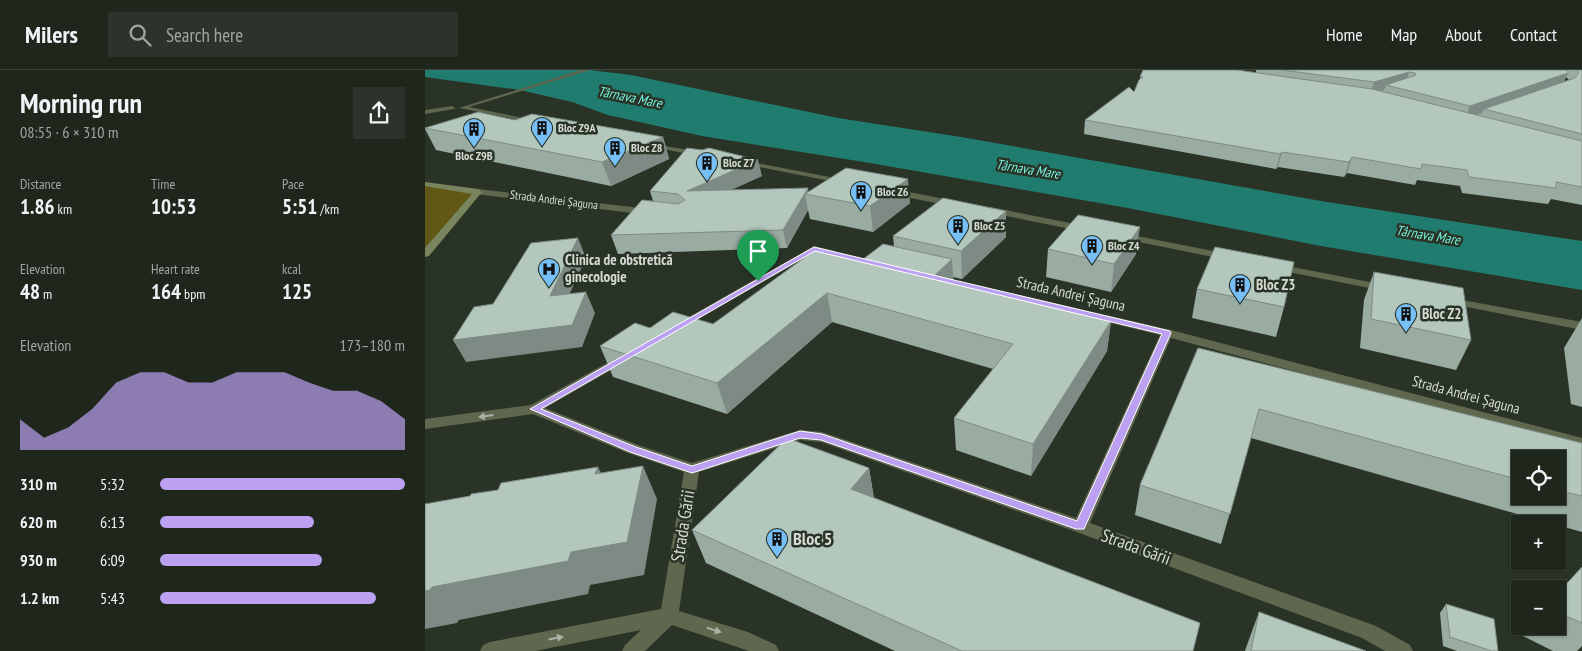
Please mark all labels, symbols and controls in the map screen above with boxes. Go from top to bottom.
search box [108,12,458,57]
text: Milers [25,19,78,50]
icon: search [126,21,154,49]
text: Search here [166,23,243,47]
text: Home [1326,23,1363,46]
text: Map [1391,23,1417,46]
text: About [1445,23,1482,46]
text: Contact [1510,23,1557,46]
water label: Târnava Mare [597,82,665,112]
text: Morning run [20,84,142,121]
button: share [353,87,405,139]
building icon: Bloc Z9A [530,116,554,147]
building icon: Bloc Z9B [462,117,486,148]
place label: Bloc Z9A [558,120,597,135]
text: 08:55 · 6 × 310 m [20,122,118,142]
building icon: Bloc Z8 [603,136,627,167]
place label: Bloc Z8 [631,140,663,155]
place label: Bloc Z9B [455,148,493,163]
building icon: Bloc Z7 [695,151,719,182]
place label: Bloc Z7 [723,155,755,170]
water label: Târnava Mare [995,155,1063,183]
text: Distance [20,175,61,193]
text: Time [151,175,175,193]
text: Pace [282,175,304,193]
building icon: Bloc Z6 [849,180,873,211]
place label: Bloc Z6 [877,184,909,199]
street label: Strada Andrei Șaguna [509,187,599,212]
text: 1.86 [20,193,55,220]
text: 10:53 [151,193,196,220]
text: 5:51 [282,193,317,220]
text: km [55,200,72,218]
text: /km [317,200,339,218]
building icon: Bloc Z5 [946,214,970,245]
place label: Bloc Z5 [974,218,1006,233]
water label: Târnava Mare [1395,221,1463,249]
pin [737,230,779,281]
building icon: Bloc Z4 [1080,234,1104,265]
icon: arrive [744,237,772,265]
place label: Bloc Z4 [1108,238,1140,253]
place label: Clinica de obstretică ginecologie [565,250,673,286]
hospital icon: Clinica de obstretică ginecologie [537,257,561,288]
text: Elevation [20,260,65,278]
text: Heart rate [151,260,200,278]
text: kcal [282,260,301,278]
street label: Strada Andrei Șaguna [1015,272,1127,315]
building icon: Bloc Z3 [1228,273,1252,304]
place label: Bloc Z3 [1256,275,1295,294]
text: 48 [20,278,40,305]
text: 164 [151,278,181,305]
text: 125 [282,278,312,305]
text: m [40,285,52,303]
text: bpm [181,285,205,303]
building icon: Bloc Z2 [1394,302,1418,333]
place label: Bloc Z2 [1422,304,1461,323]
text: Elevation [20,335,71,355]
text: 173–180 m [340,335,405,355]
street label: Strada Andrei Șaguna [1410,371,1522,418]
one-way arrow [478,412,494,420]
map controls [1511,450,1566,635]
button: locate [1511,450,1566,505]
text: 310 m [20,474,57,494]
text: 5:32 [100,474,125,494]
street label: Strada Gării [665,488,700,563]
text: 620 m [20,512,57,532]
text: 6:13 [100,512,125,532]
button: + [1511,515,1566,570]
street label: Strada Gării [1098,523,1174,570]
building icon: Bloc 5 [765,527,789,558]
place label: Bloc 5 [793,527,832,550]
text: 930 m [20,550,57,570]
text: 6:09 [100,550,125,570]
button: − [1511,580,1566,635]
text: 1.2 km [20,588,59,608]
text: 5:43 [100,588,125,608]
one-way arrow [706,627,721,635]
one-way arrow [548,634,564,642]

